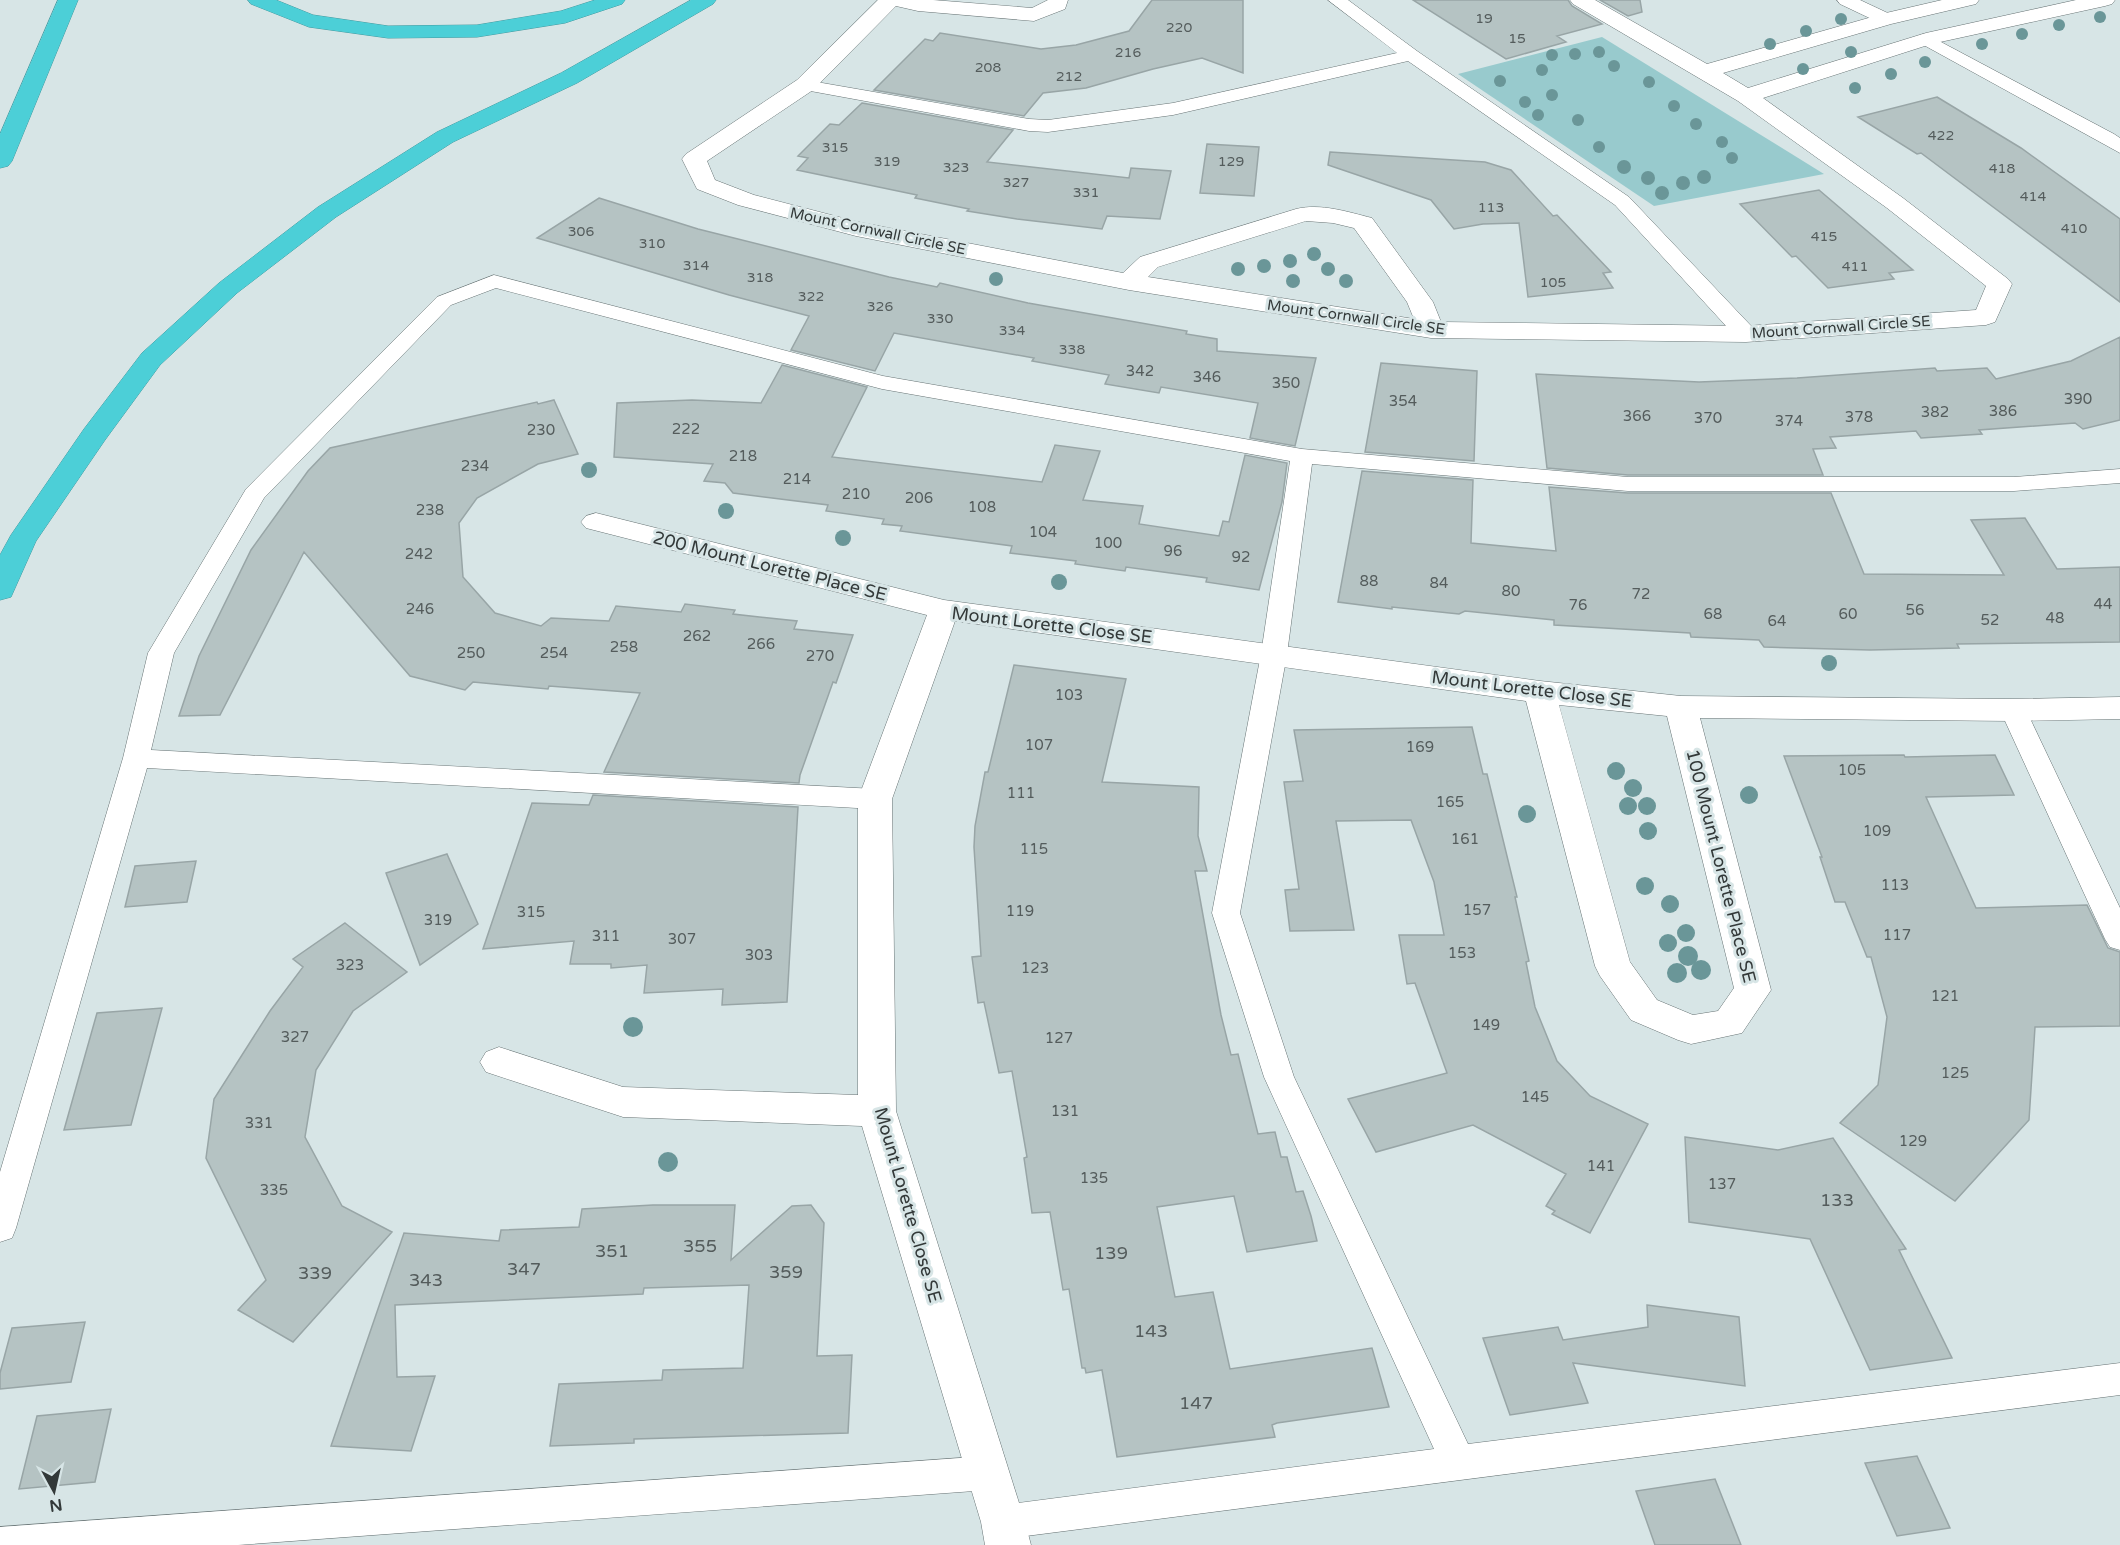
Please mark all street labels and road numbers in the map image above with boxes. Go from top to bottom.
street label: Mount Cornwall Circle SE [788,204,968,258]
street label: Mount Cornwall Circle SE [1266,296,1446,338]
street label: Mount Cornwall Circle SE [1751,312,1931,342]
street label: 200 Mount Lorette Place SE [651,526,889,606]
street label: Mount Lorette Close SE [950,602,1154,648]
street label: Mount Lorette Close SE [1430,666,1634,712]
street label: 100 Mount Lorette Place SE [1681,747,1761,985]
street label: Mount Lorette Close SE [870,1105,946,1305]

